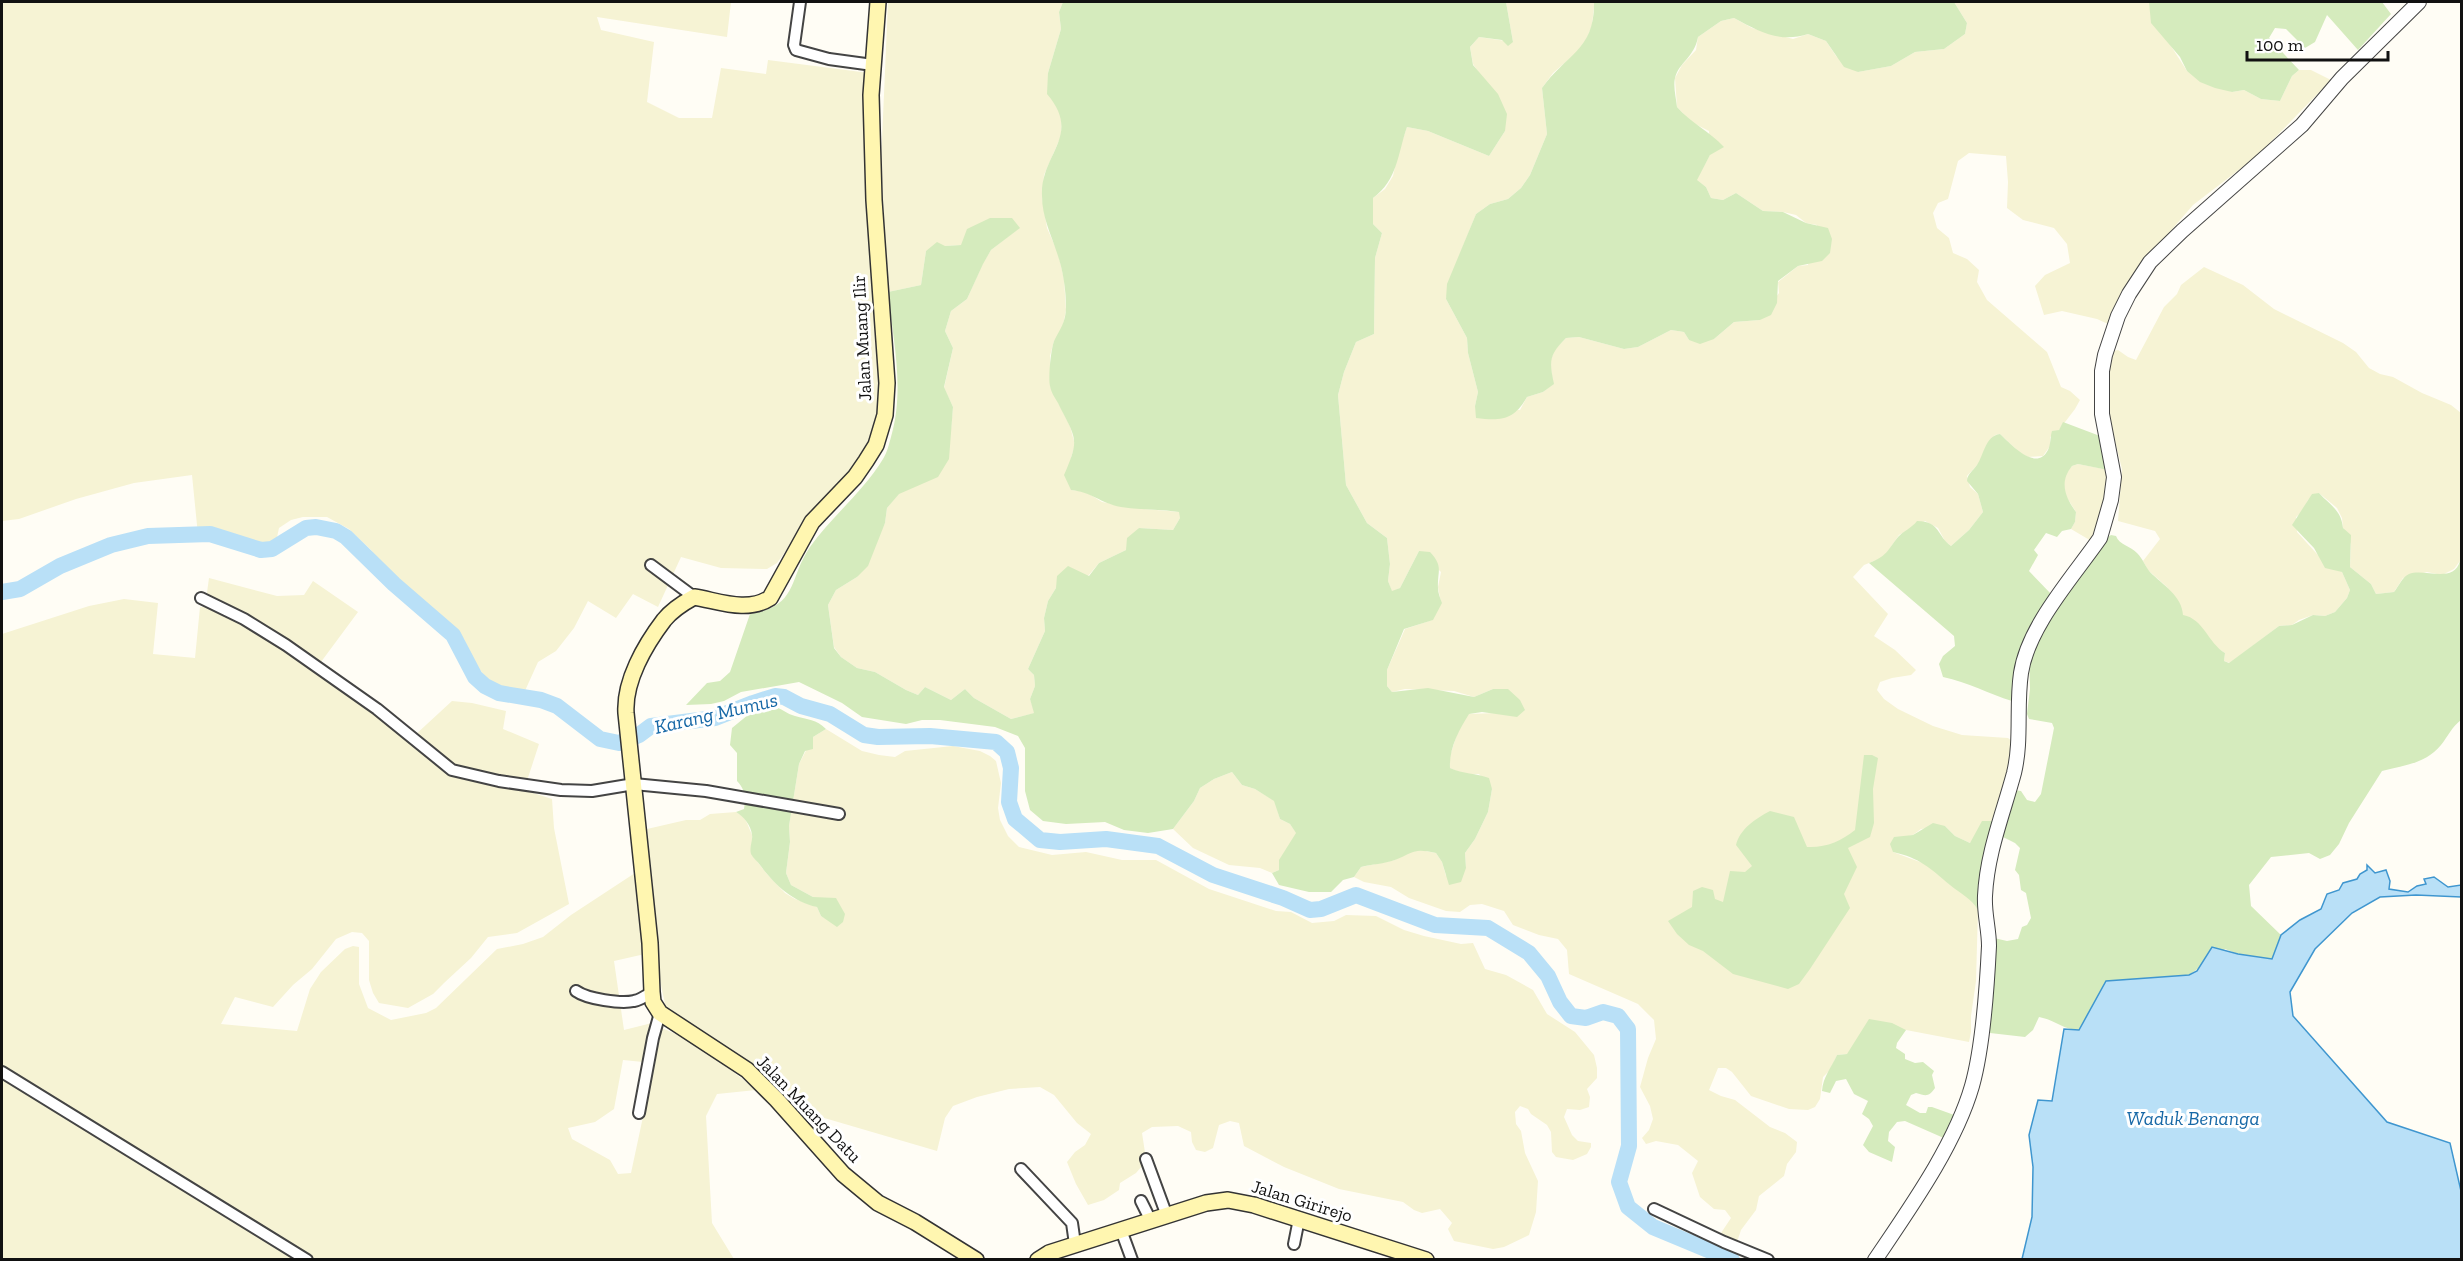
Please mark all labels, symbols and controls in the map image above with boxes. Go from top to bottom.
scale bar [2247,24,2388,62]
text: 100 m [2256,34,2304,56]
street label: Jalan Muang Ilir [848,274,876,402]
water label: Karang Mumus [652,687,780,739]
street label: Jalan Muang Datu [752,1051,866,1167]
water label: Waduk Benanga [2126,1106,2260,1130]
street label: Jalan Girirejo [1249,1175,1355,1227]

